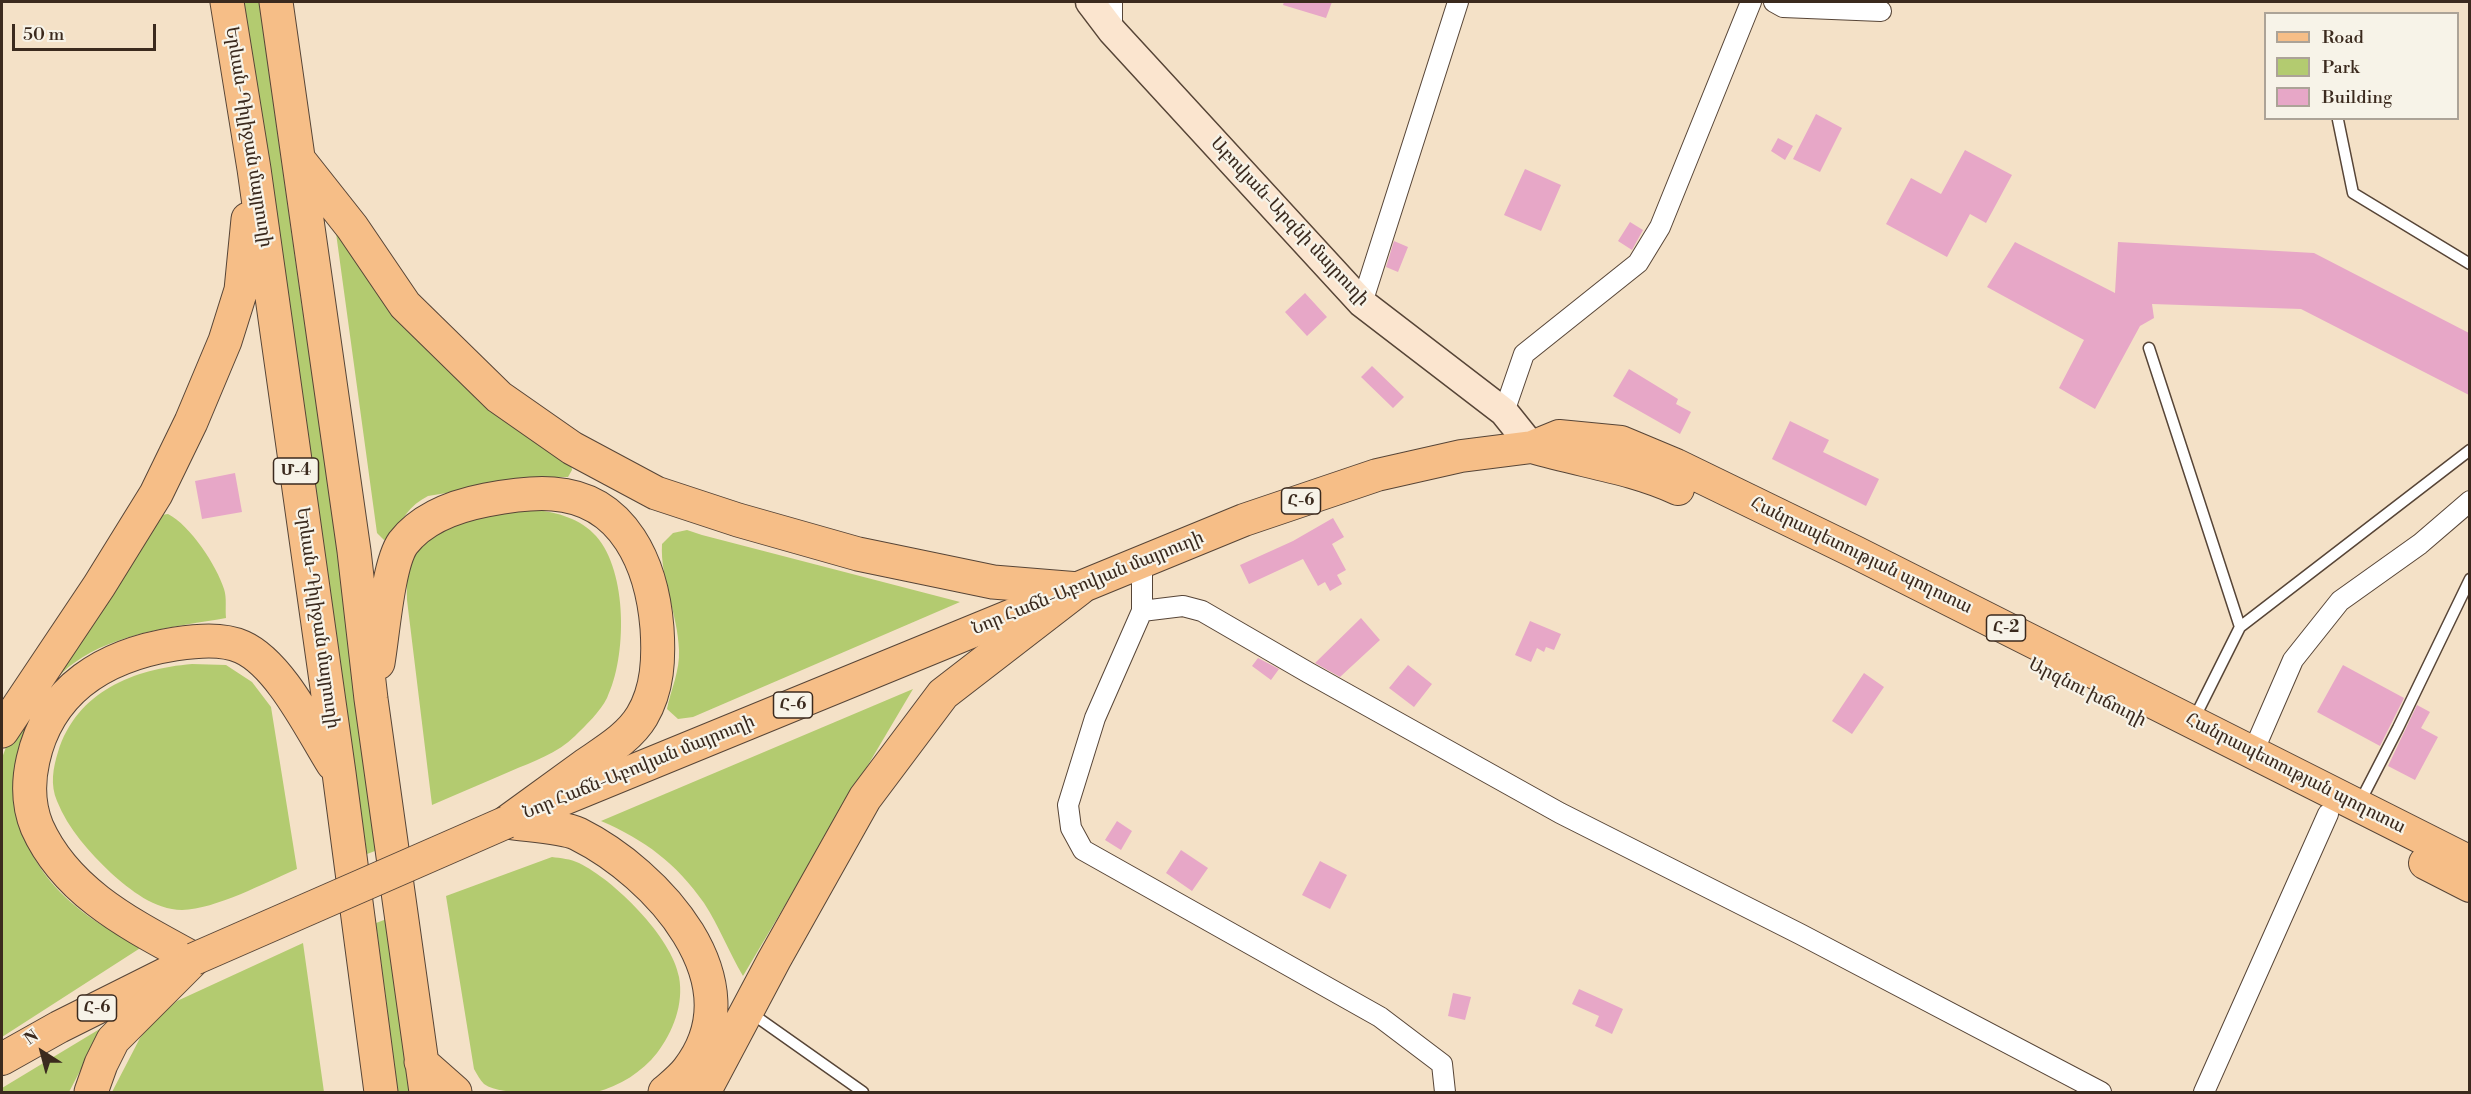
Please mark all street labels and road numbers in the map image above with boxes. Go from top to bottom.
street label: Երևան-Դիլիջան մայրուղի [220,25,276,249]
street label: Աբովյան-Արզնի մայրուղի [1205,133,1373,311]
road number: Մ-4 [274,458,318,484]
road number: Հ-6 [1282,488,1320,514]
street label: Հանրապետության պողոտա [1747,493,1975,619]
street label: Երևան-Դիլիջան մայրուղի [291,506,343,730]
street label: Նոր Հաճն-Աբովյան մայրուղի [969,528,1207,640]
road number: Հ-2 [1986,615,2026,641]
street label: Արզնու խճուղի [2024,654,2150,732]
road number: Հ-6 [774,692,812,718]
street label: Հանրապետության պողոտա [2182,709,2408,839]
street label: Նոր Հաճն-Աբովյան մայրուղի [520,712,758,824]
road number: Հ-6 [78,995,116,1021]

